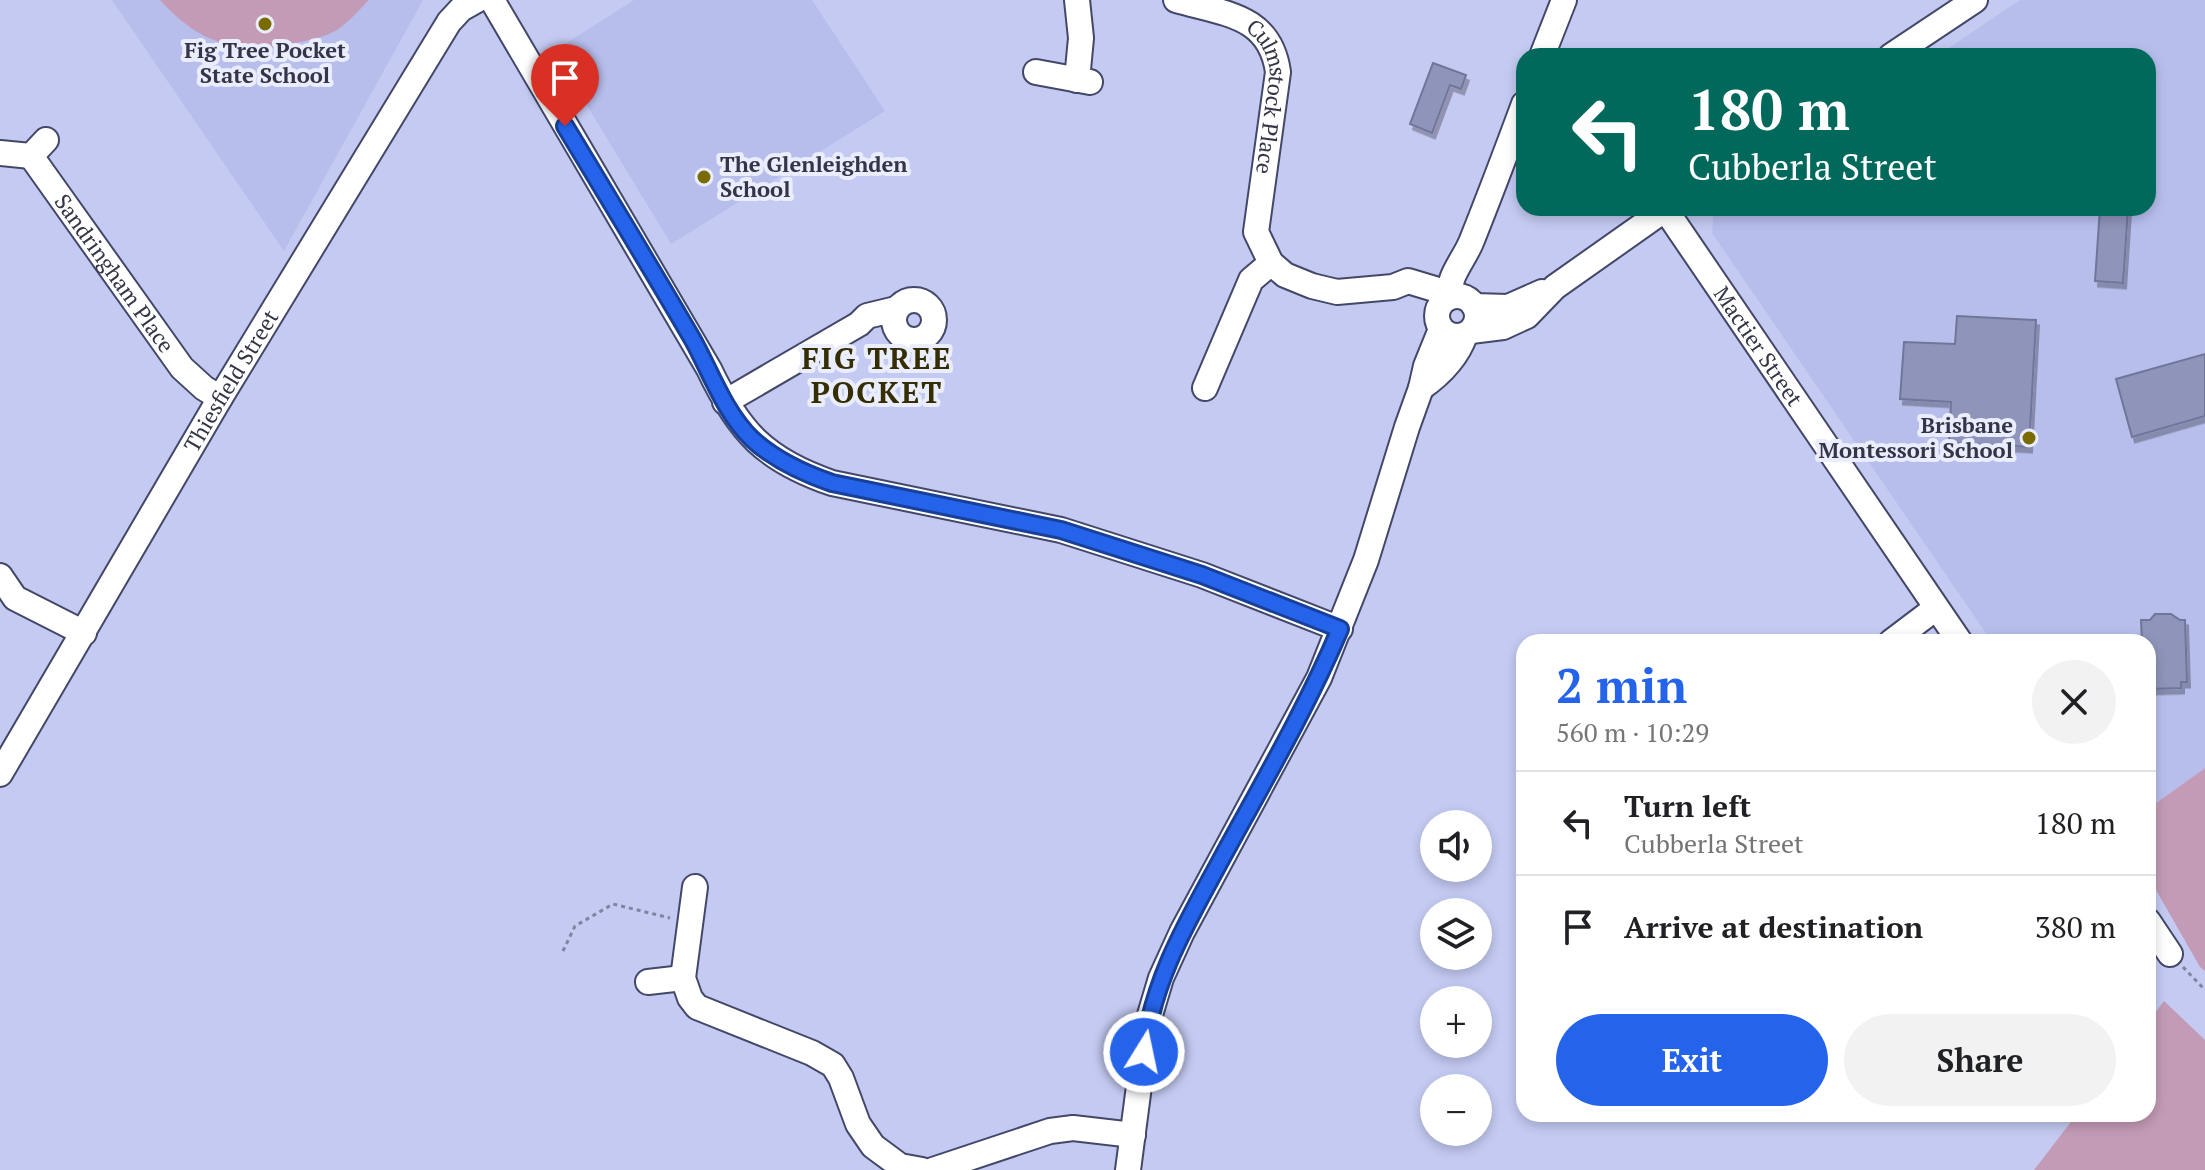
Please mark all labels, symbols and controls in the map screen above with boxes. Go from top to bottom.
street label: Culmstock Place [1241,12,1293,176]
marker: Fig Tree Pocket State School [256,15,274,33]
place label: Fig Tree Pocket State School [184,35,346,89]
pin [531,44,599,126]
icon: arrive [543,56,587,100]
text: 180 m [1688,72,1850,146]
icon: left [1556,80,1660,184]
text: Cubberla Street [1688,143,1937,190]
place label: The Glenleighden School [720,149,907,203]
marker: The Glenleighden School [695,168,713,186]
street label: Sandringham Place [49,188,181,358]
street label: Mactier Street [1708,280,1810,411]
street label: Thiesfield Street [177,304,284,457]
district label: FIG TREE POCKET [802,338,952,412]
place label: Brisbane Montessori School [1819,410,2013,464]
marker: Brisbane Montessori School [2020,429,2038,447]
text: 2 min [1556,653,1687,717]
button: close [2032,660,2116,744]
text: 560 m · 10:29 [1556,715,1709,749]
text: Turn left [1624,786,1751,826]
icon: left [1556,801,1600,845]
text: 180 m [2035,803,2116,843]
map controls [1420,810,1492,1146]
button: sound [1420,810,1492,882]
text: Cubberla Street [1624,826,1804,860]
button: layers [1420,898,1492,970]
icon: arrive [1556,905,1600,949]
text: Arrive at destination [1624,907,1923,947]
text: 380 m [2035,907,2116,947]
button: + [1420,986,1492,1058]
position arrow [1102,1010,1186,1094]
button: Exit [1556,1014,1828,1106]
button: Share [1844,1014,2116,1106]
button: − [1420,1074,1492,1146]

